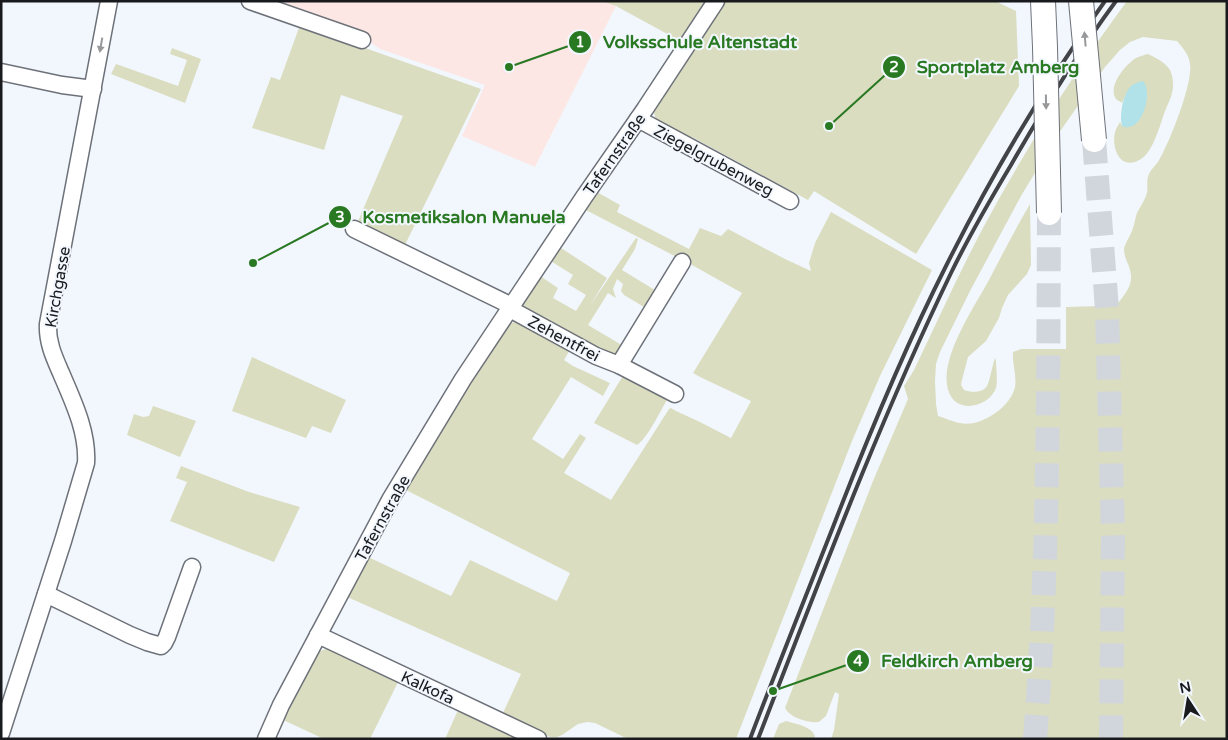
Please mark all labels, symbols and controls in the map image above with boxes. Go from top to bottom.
callout: Volksschule Altenstadt [568,25,807,58]
text: Volksschule Altenstadt [603,31,797,53]
one-way arrow [1081,31,1089,47]
text: 1 [575,33,585,51]
one-way arrow [96,37,104,53]
callout: Sportplatz Amberg [881,50,1089,83]
text: Sportplatz Amberg [917,56,1079,78]
text: 2 [889,58,899,76]
one-way arrow [1043,95,1051,111]
street label: Tafernstraße [579,110,650,199]
street label: Ziegelgrubenweg [650,121,777,201]
callout: Kosmetiksalon Manuela [328,200,576,233]
text: Kosmetiksalon Manuela [362,206,566,228]
text: 3 [335,208,345,226]
street label: Kirchgasse [41,245,75,329]
street label: Zehentfrei [524,312,603,366]
street label: Tafernstraße [351,472,415,565]
callout: Feldkirch Amberg [846,645,1043,678]
text: Feldkirch Amberg [881,650,1033,672]
text: 4 [853,652,863,670]
street label: Kalkofa [398,667,458,709]
north arrow [1163,675,1213,725]
text: N [1178,678,1193,697]

